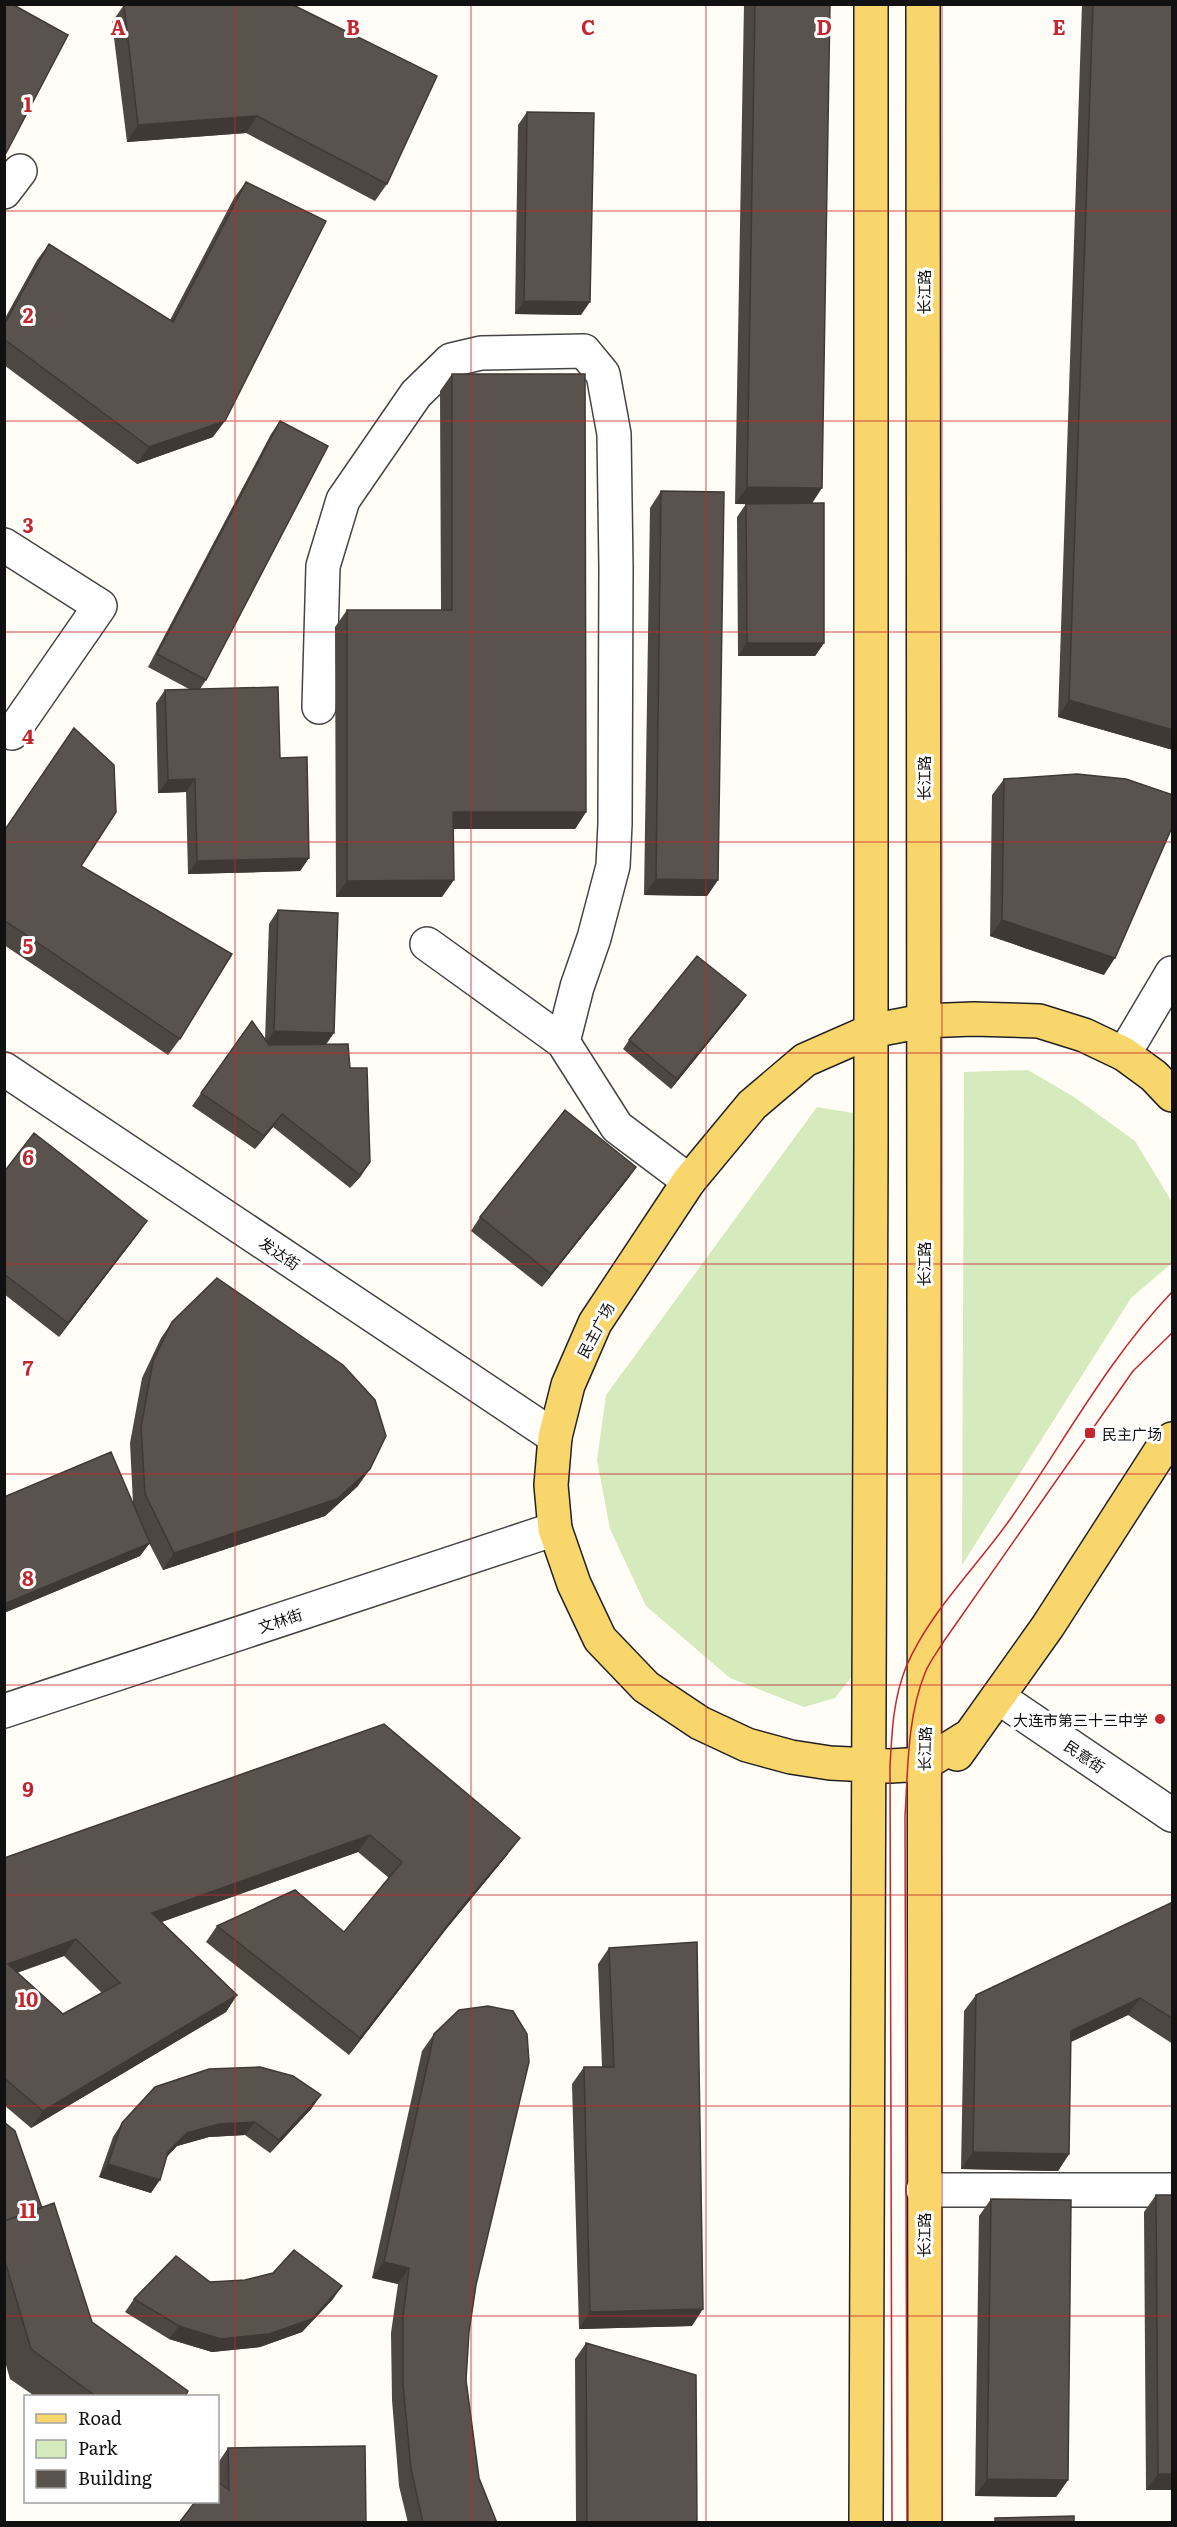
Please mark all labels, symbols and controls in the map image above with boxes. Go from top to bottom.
text: A [110,11,126,41]
text: B [346,11,360,41]
text: C [581,11,595,41]
text: D [816,11,832,41]
text: E [1052,11,1066,41]
text: 1 [24,88,32,118]
street label: 长江路 [912,269,935,315]
text: 2 [23,299,34,329]
text: 3 [22,509,34,539]
text: 4 [22,720,34,750]
street label: 长江路 [912,755,935,801]
text: 5 [23,930,34,960]
text: 6 [22,1141,34,1171]
street label: 发达街 [255,1231,305,1275]
street label: 长江路 [912,1241,935,1287]
street label: 民主广场 [571,1298,619,1362]
text: 7 [23,1352,34,1382]
place label: 民主广场 [1102,1422,1162,1445]
marker: 民主广场 [1083,1426,1097,1440]
text: 8 [22,1562,34,1592]
street label: 文林街 [255,1602,305,1638]
place label: 大连市第三十三中学 [1013,1708,1148,1731]
marker: 大连市第三十三中学 [1153,1712,1167,1726]
street label: 长江路 [912,1726,936,1772]
street label: 民意街 [1060,1734,1110,1778]
text: 9 [22,1773,34,1803]
text: 10 [18,1983,38,2013]
text: 11 [20,2194,36,2224]
street label: 长江路 [912,2212,935,2258]
legend [24,2395,219,2503]
text: Road [78,2404,122,2431]
text: Park [78,2434,119,2461]
text: Building [78,2464,153,2491]

